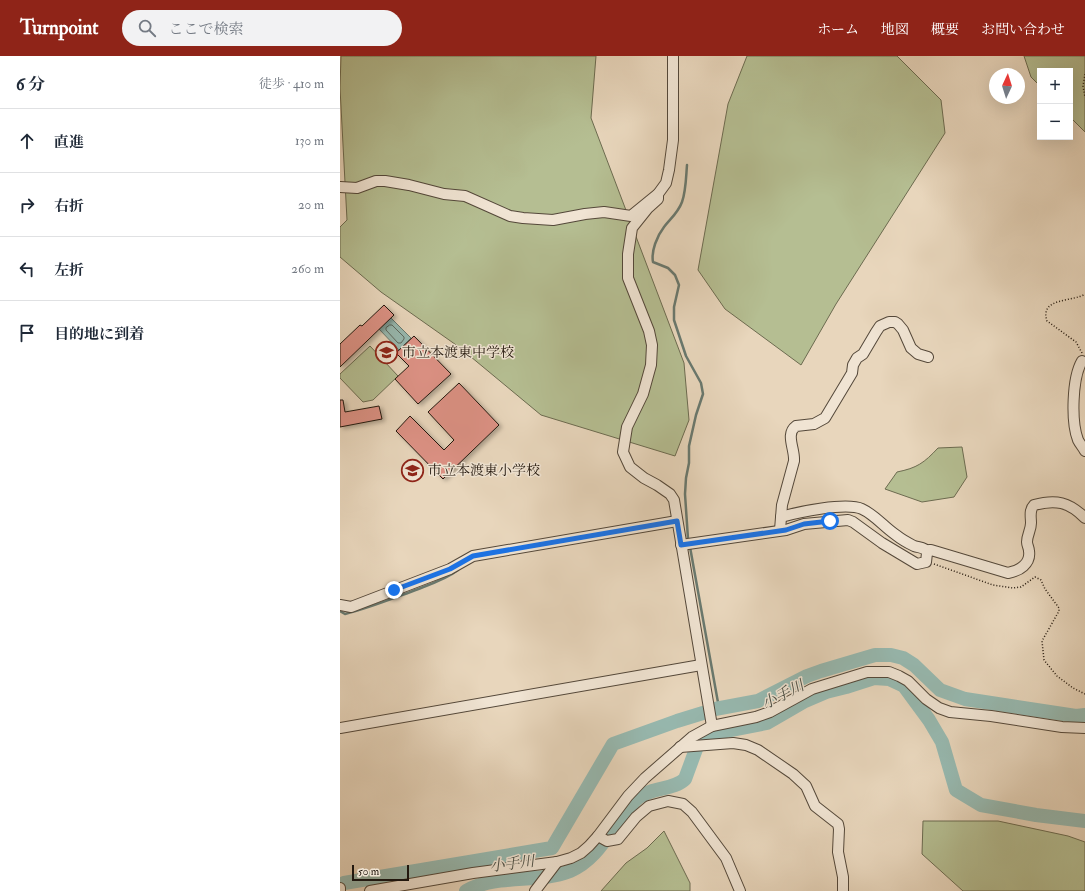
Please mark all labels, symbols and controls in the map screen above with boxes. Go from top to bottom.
search box [122,10,402,46]
text: Turnpoint [20,16,98,40]
icon: search [136,17,158,39]
text: ここで検索 [168,20,243,39]
text: ホーム [817,21,859,38]
text: 地図 [881,21,909,38]
text: 概要 [931,21,959,38]
text: お問い合わせ [981,21,1065,38]
north arrow [989,68,1025,104]
map controls [1037,68,1073,140]
button: + [1037,68,1073,104]
text: 6 分 [16,74,45,95]
text: 徒歩 · 410 m [259,76,324,92]
button: − [1037,104,1073,140]
icon: ahead [16,130,38,152]
text: 直進 [54,133,84,152]
text: 130 m [295,133,324,149]
icon: right [16,194,38,216]
text: 右折 [54,197,84,216]
text: 20 m [298,197,324,213]
icon: left [16,258,38,280]
text: 左折 [54,261,84,280]
text: 260 m [291,261,324,277]
icon: arrive [16,322,38,344]
text: 目的地に到着 [54,325,144,344]
school or university icon: 市立本渡東中学校 [374,339,400,365]
place label: 市立本渡東中学校 [402,344,514,361]
school or university icon: 市立本渡東小学校 [400,457,426,483]
place label: 市立本渡東小学校 [428,462,540,479]
route start [821,512,839,530]
route end [385,581,403,599]
water label: 小手川 [759,675,809,714]
water label: 小手川 [489,852,537,876]
scale bar [352,863,409,882]
text: 50 m [358,865,379,878]

